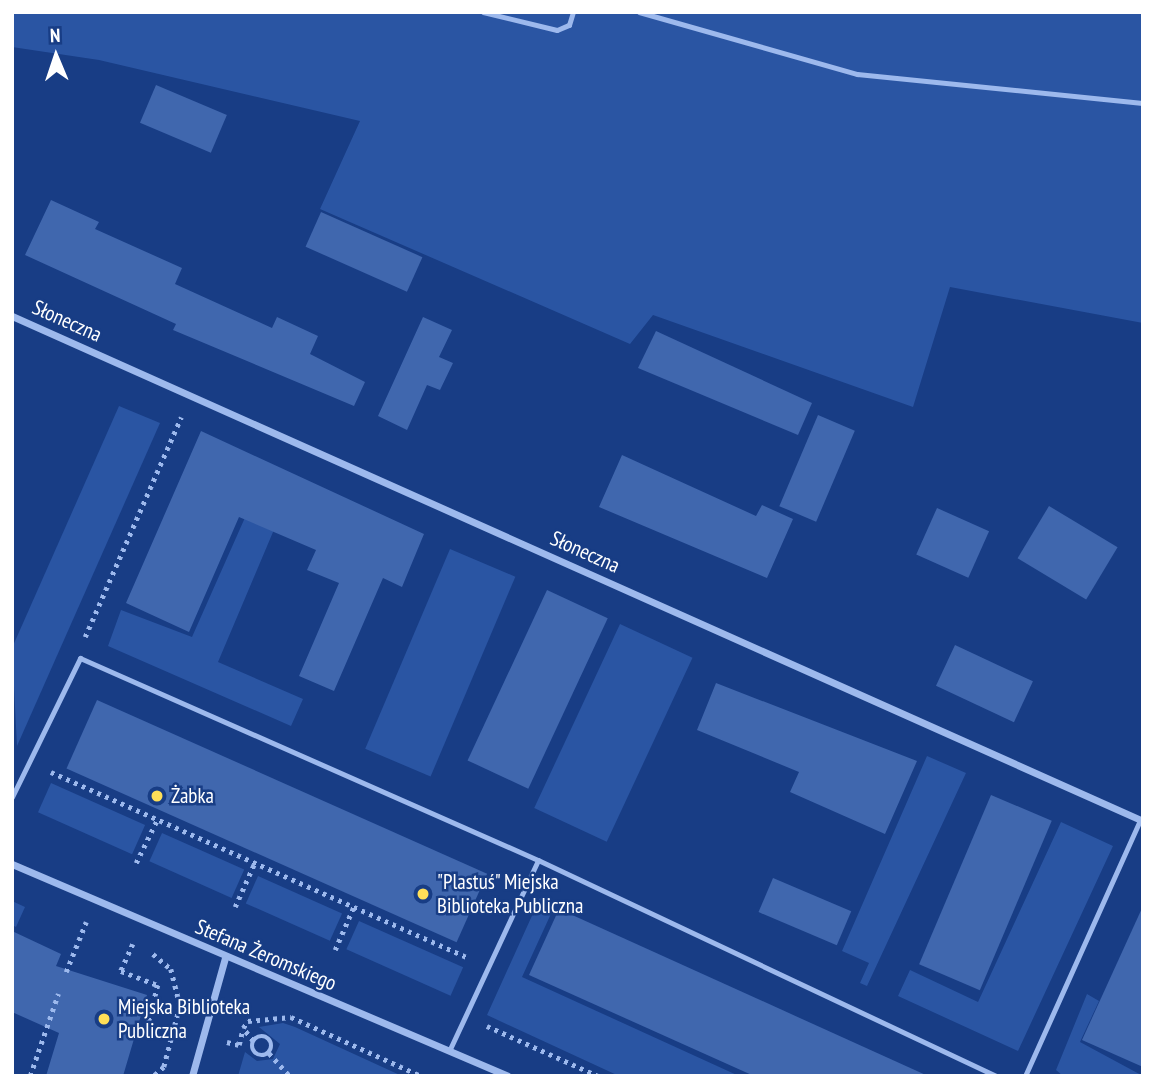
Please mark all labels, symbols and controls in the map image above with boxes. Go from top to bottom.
north arrow [21,21,91,91]
text: N [50,23,61,47]
street label: Słoneczna [28,295,106,347]
street label: Słoneczna [546,526,624,578]
place label: Żabka [171,783,214,809]
marker: Żabka [149,788,165,804]
place label: "Plastuś" Miejska Biblioteka Publiczna [437,869,583,919]
marker: "Plastuś" Miejska Biblioteka Publiczna [415,886,431,902]
street label: Stefana Żeromskiego [192,914,340,996]
place label: Miejska Biblioteka Publiczna [118,994,250,1044]
marker: Miejska Biblioteka Publiczna [96,1011,112,1027]

